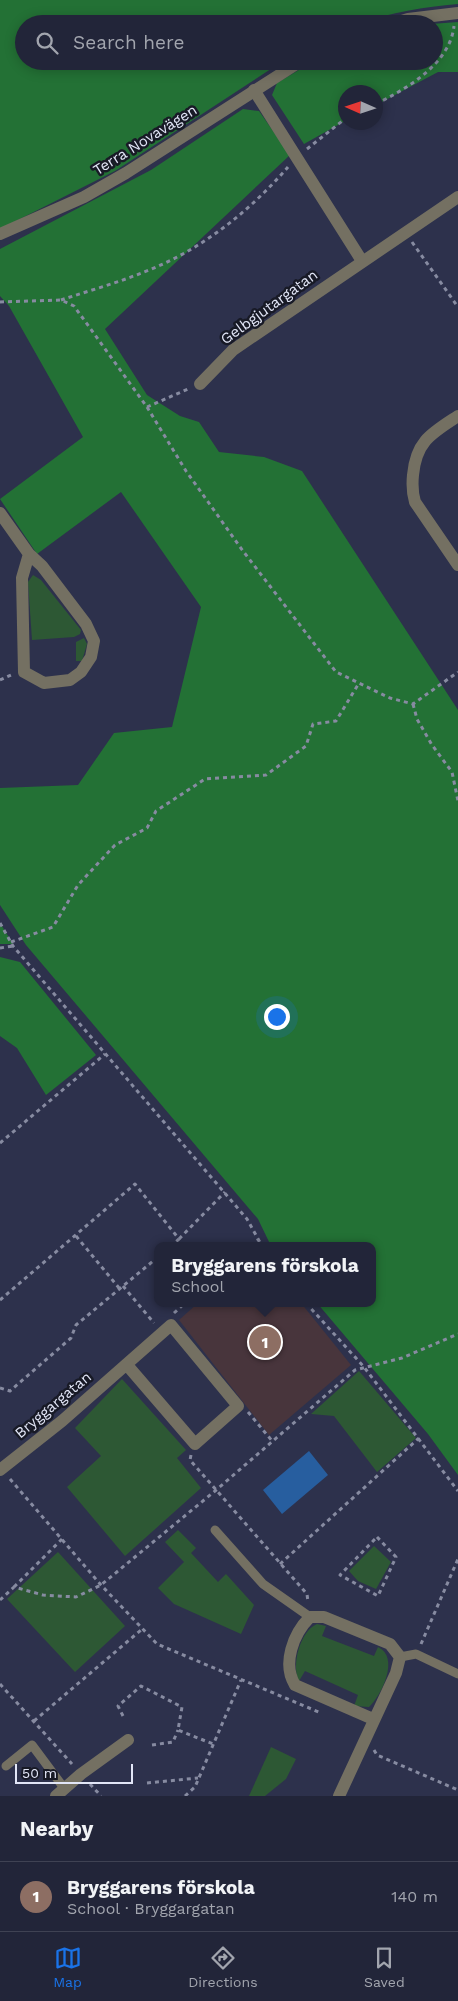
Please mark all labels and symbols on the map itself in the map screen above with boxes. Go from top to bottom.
north arrow [338,85,383,130]
street label: Terra Novavägen [90,101,200,179]
street label: Gelbgjutargatan [217,266,321,348]
your location [264,1004,290,1030]
pin: 1 [249,1323,281,1361]
street label: Bryggargatan [11,1368,95,1442]
scale bar [15,1761,132,1784]

